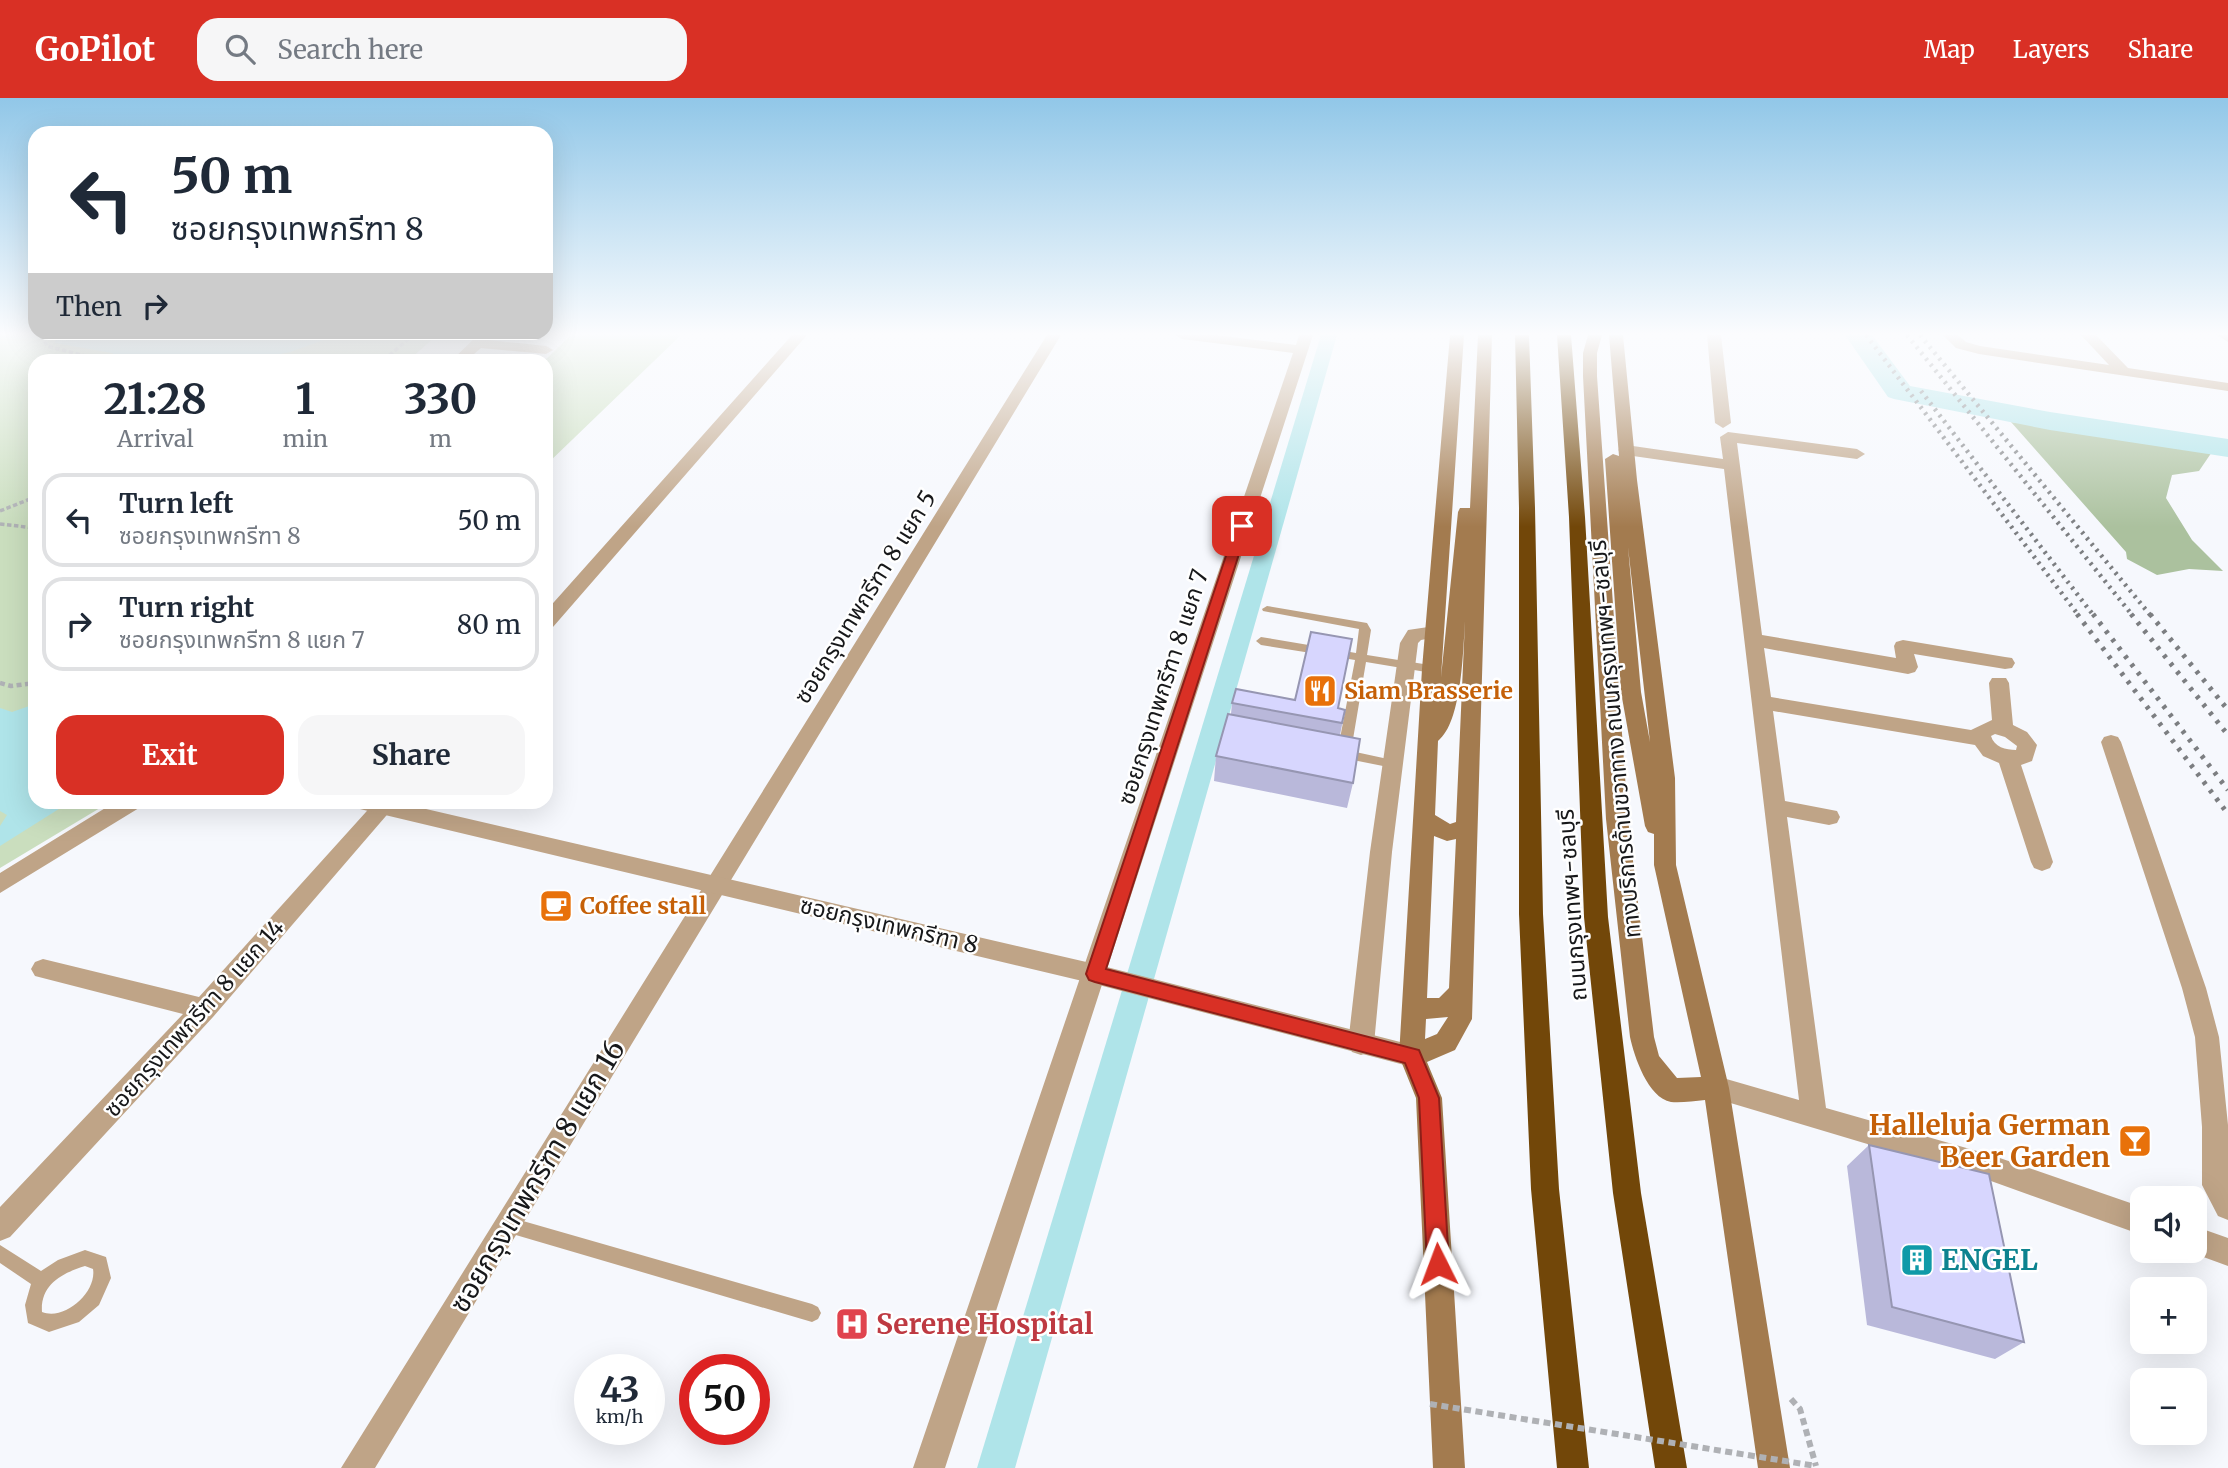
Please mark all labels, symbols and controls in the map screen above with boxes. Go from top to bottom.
search box [197,18,687,81]
text: GoPilot [35,29,155,70]
icon: search [221,30,259,68]
text: Search here [277,33,423,66]
text: Map [1924,34,1975,65]
text: Layers [2013,34,2089,65]
text: Share [2127,34,2193,65]
text: 50 m [171,145,292,206]
icon: left [56,154,147,245]
text: ซอยกรุงเทพกรีฑา 8 [171,209,424,249]
icon: right [136,287,174,325]
text: Then [56,290,122,323]
text: 21:28 [104,373,207,425]
text: 1 [296,373,315,425]
text: 330 [404,373,477,425]
text: Arrival [117,424,194,453]
text: min [283,424,328,453]
text: m [429,424,452,453]
street label: ซอยกรุงเทพกรีฑา 8 แยก 5 [787,485,942,709]
text: Turn left [119,487,233,520]
pin [1212,496,1272,556]
icon: left [60,501,98,539]
text: 50 m [457,504,521,537]
icon: arrive [1223,507,1261,545]
text: ซอยกรุงเทพกรีฑา 8 [119,521,301,550]
street label: ทางบริการด้านขวาทาง ถนนกรุงเทพฯ-ชลบุรี [1583,539,1646,939]
street label: ซอยกรุงเทพกรีฑา 8 แยก 7 [1111,566,1214,808]
text: Turn right [119,591,254,624]
icon: right [60,605,98,643]
text: 80 m [457,608,521,641]
text: ซอยกรุงเทพกรีฑา 8 แยก 7 [119,625,365,654]
restaurant icon: Siam Brasserie [1301,672,1339,710]
place label: Siam Brasserie [1344,676,1513,705]
button: Exit [56,715,284,795]
button: Share [298,715,525,795]
street label: ถนนกรุงเทพฯ-ชลบุรี [1550,808,1593,1002]
cafe icon: Coffee stall [537,887,575,925]
street label: ซอยกรุงเทพกรีฑา 8 [797,890,981,959]
place label: Coffee stall [580,891,707,920]
street label: ซอยกรุงเทพกรีฑา 8 แยก 14 [97,913,290,1122]
street label: ซอยกรุงเทพกรีฑา 8 แยก 16 [441,1033,633,1319]
place label: Halleluja German Beer Garden [1869,1107,2110,1175]
bar icon: Halleluja German Beer Garden [2116,1122,2154,1160]
map controls [2130,1186,2207,1445]
button: sound [2130,1186,2207,1263]
position arrow [1401,1227,1475,1301]
building icon: ENGEL [1898,1241,1936,1279]
place label: ENGEL [1941,1242,2038,1278]
button: + [2130,1277,2207,1354]
hospital icon: Serene Hospital [833,1305,871,1343]
place label: Serene Hospital [876,1306,1093,1342]
speed limit sign: 50 [679,1354,770,1445]
text: 43 [599,1368,640,1412]
button: − [2130,1368,2207,1445]
text: km/h [596,1405,643,1428]

